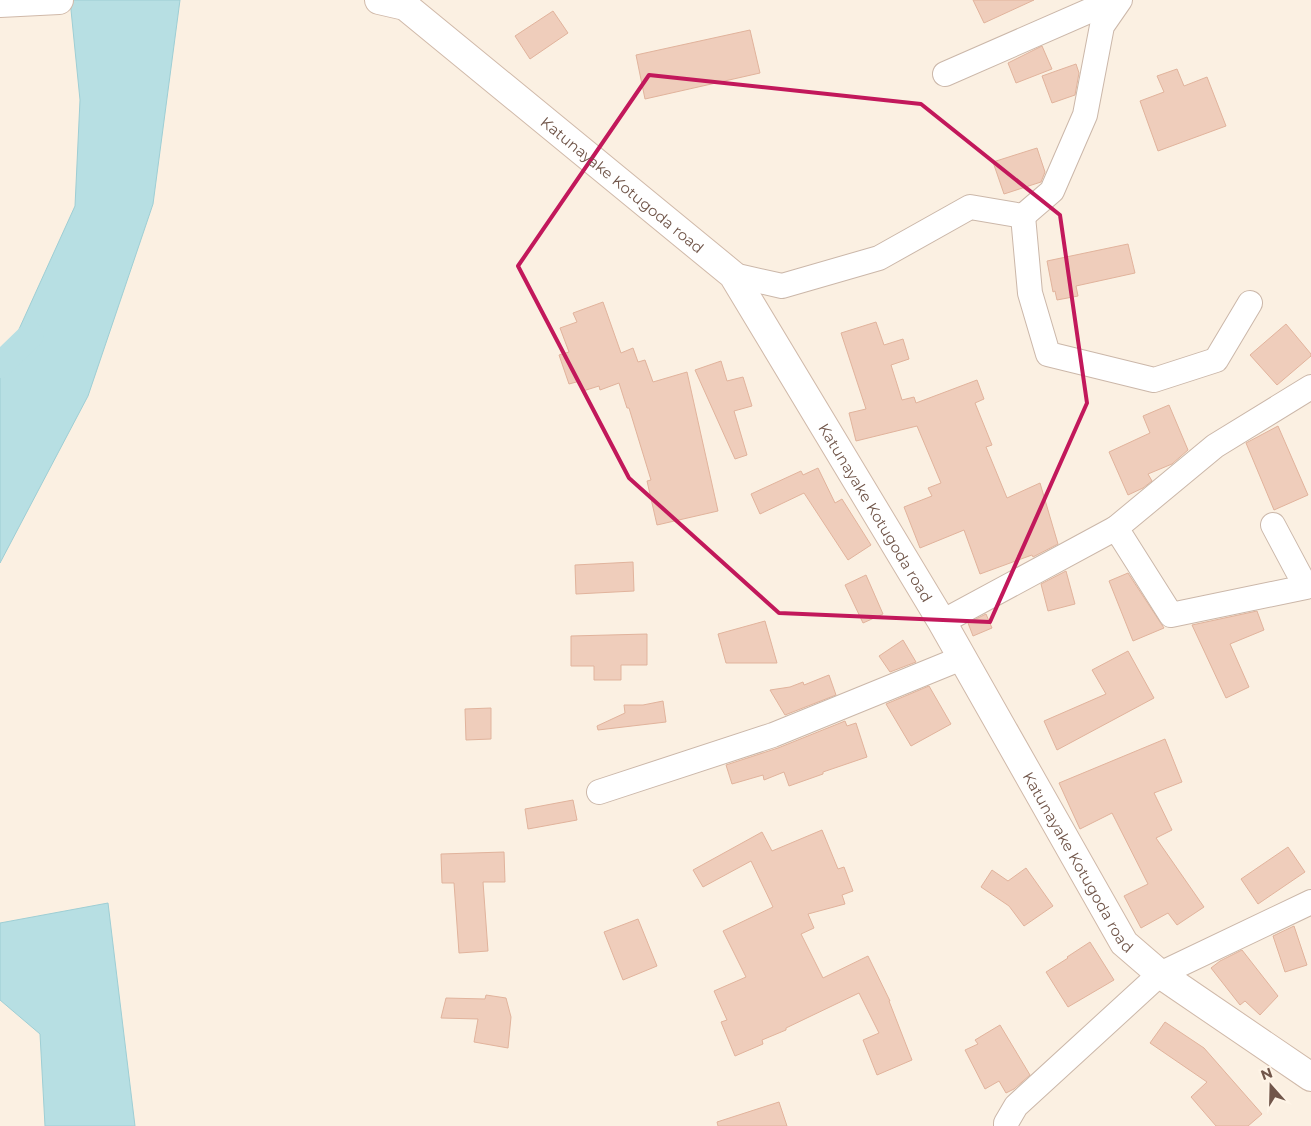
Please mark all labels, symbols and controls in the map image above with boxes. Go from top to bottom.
street label: Katunayake Kotugoda road [537,112,708,257]
street label: Katunayake Kotugoda road [815,420,937,605]
street label: Katunayake Kotugoda road [1019,768,1138,957]
north arrow [1246,1061,1296,1111]
text: N [1258,1063,1275,1084]

